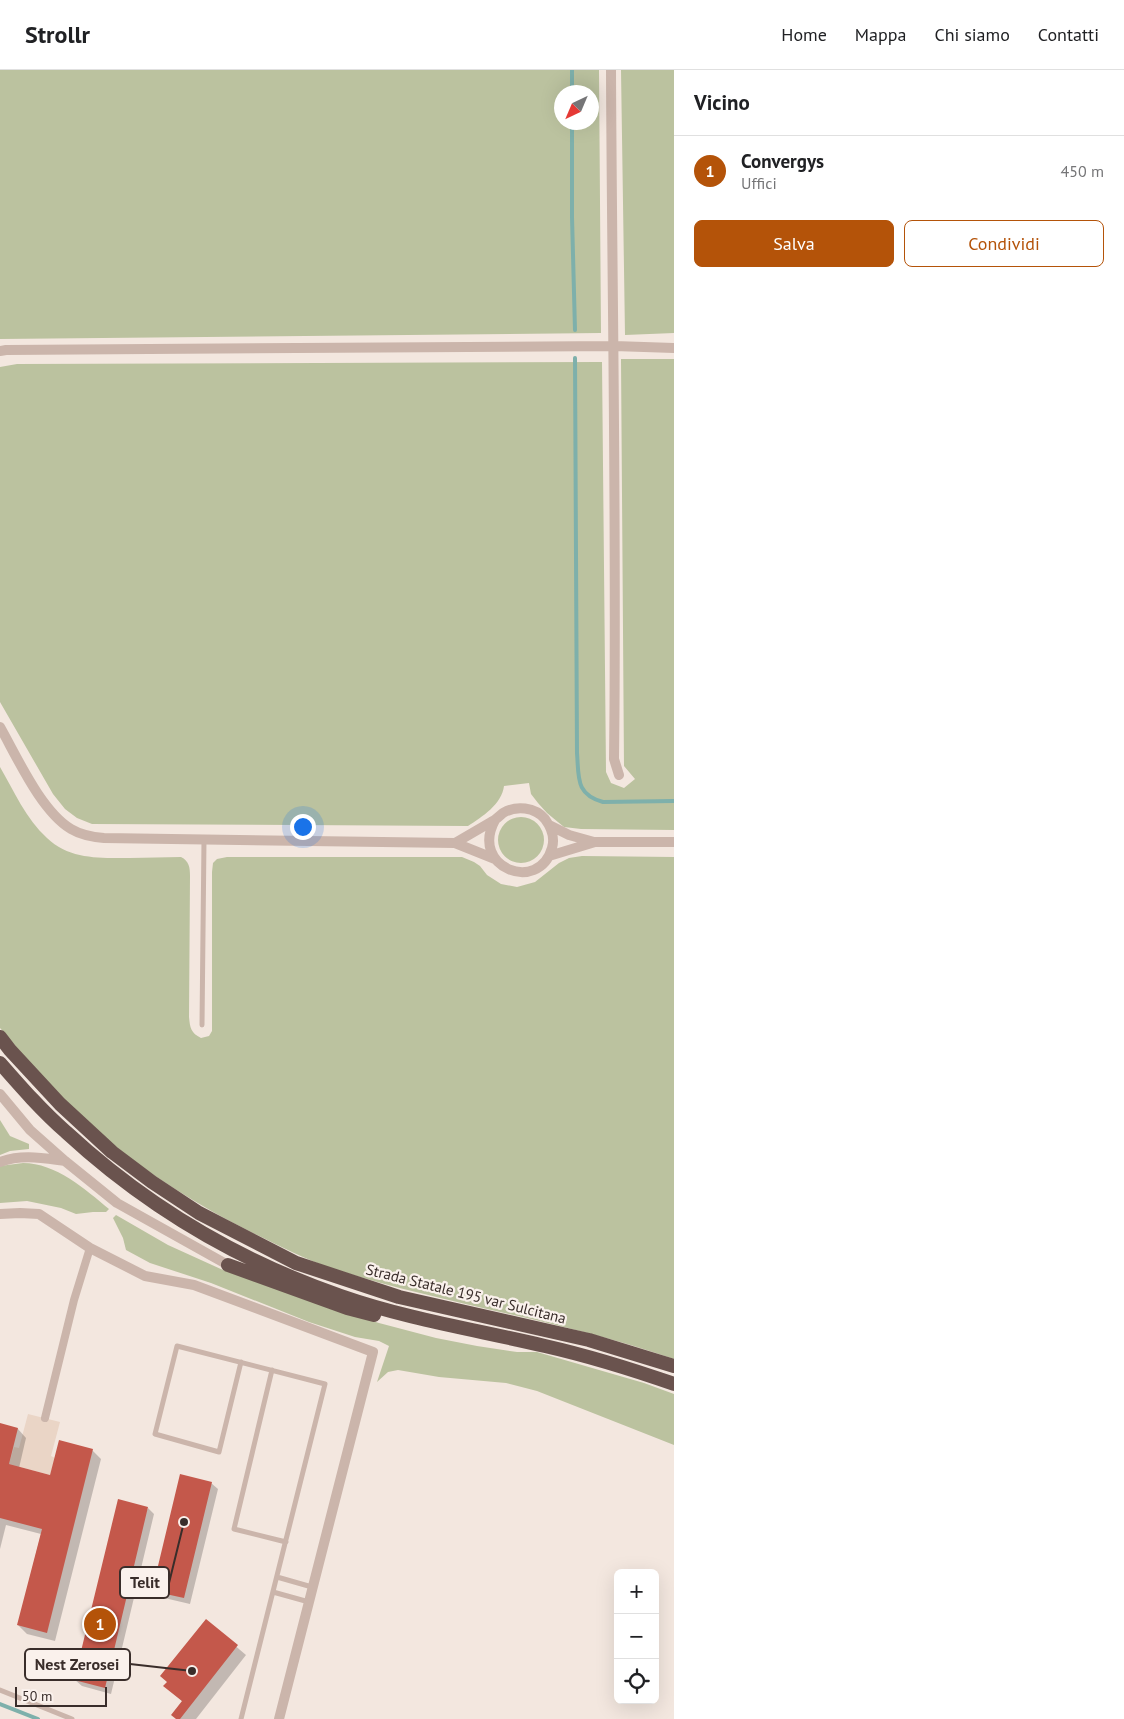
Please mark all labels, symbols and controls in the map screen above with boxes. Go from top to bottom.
text: Strollr [25,19,90,50]
text: Home [781,23,827,46]
text: Mappa [855,23,906,46]
text: Chi siamo [934,23,1010,46]
text: Contatti [1038,23,1099,46]
north arrow [554,85,599,130]
text: Vicino [694,89,750,116]
text: Convergys [741,149,824,173]
text: 1 [705,161,715,181]
text: 450 m [1061,161,1104,181]
text: Uffici [741,173,777,193]
button: Salva [694,220,894,267]
button: Condividi [904,220,1104,267]
your location [290,814,316,840]
street label: Strada Statale 195 var Sulcitana [364,1259,568,1328]
callout: Telit [120,1567,169,1598]
map controls [614,1569,659,1704]
button: + [614,1569,659,1614]
text: Telit [130,1572,160,1592]
pin: 1 [84,1605,116,1643]
button: − [614,1614,659,1659]
callout: Nest Zerosei [25,1649,130,1680]
text: Nest Zerosei [35,1654,119,1674]
button: locate [614,1659,659,1704]
scale bar [15,1684,108,1707]
text: 50 m [22,1687,52,1705]

